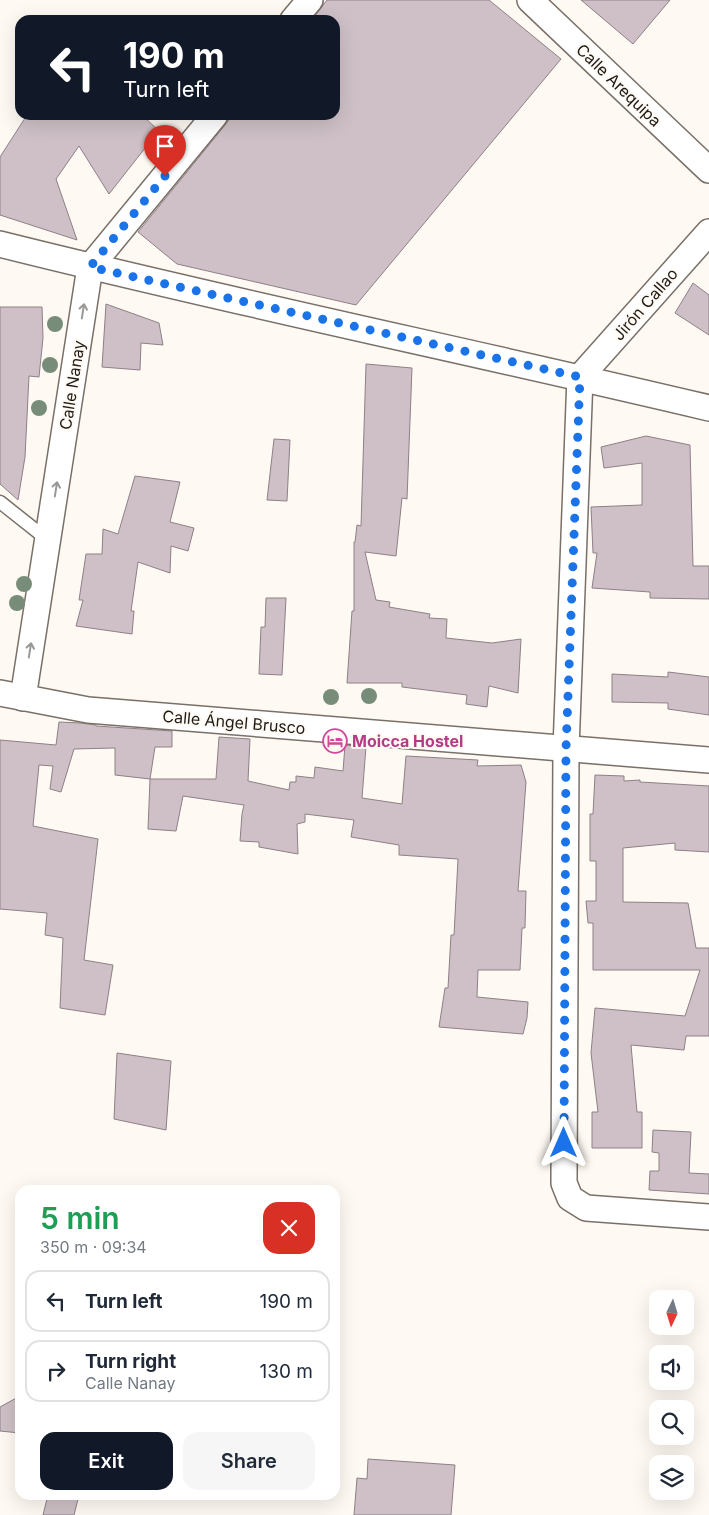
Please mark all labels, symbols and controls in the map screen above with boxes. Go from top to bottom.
text: 190 m [123,34,225,76]
icon: left [40,35,105,100]
street label: Calle Arequipa [572,39,666,131]
text: Turn left [123,76,209,102]
pin [144,125,186,176]
icon: arrive [151,132,179,160]
street label: Jirón Callao [608,264,682,344]
one-way arrow [79,304,89,320]
street label: Calle Nanay [55,339,89,431]
one-way arrow [51,482,61,498]
one-way arrow [26,642,36,658]
street label: Calle Ángel Brusco [162,706,306,738]
hotel icon: Moicca Hostel [322,728,348,754]
place label: Moicca Hostel [352,731,463,751]
position arrow [537,1116,589,1168]
text: 5 min [40,1200,120,1236]
button: close [263,1202,315,1254]
text: 350 m · 09:34 [40,1237,147,1257]
icon: left [42,1287,70,1315]
text: Turn left [85,1290,163,1313]
text: 190 m [260,1290,313,1313]
north arrow [649,1290,694,1335]
map controls [649,1290,694,1500]
button: sound [649,1345,694,1390]
text: Turn right [85,1350,176,1373]
icon: right [42,1357,70,1385]
text: 130 m [260,1360,313,1383]
text: Calle Nanay [85,1373,175,1393]
button: search [649,1400,694,1445]
button: Exit [40,1432,173,1490]
button: Share [183,1432,315,1490]
button: layers [649,1455,694,1500]

